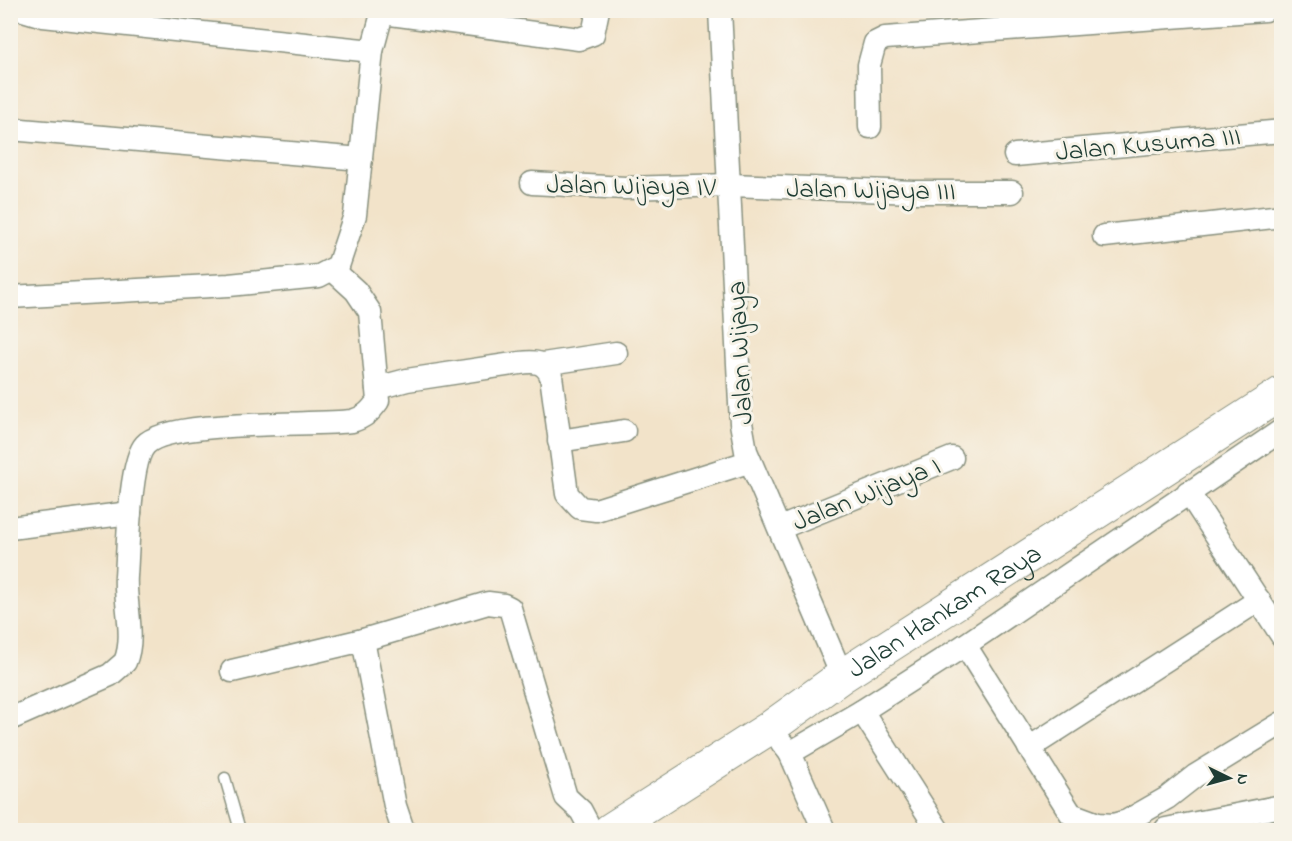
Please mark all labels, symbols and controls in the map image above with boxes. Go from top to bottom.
street label: Jalan Kusuma III [1054,118,1242,173]
street label: Jalan Wijaya IV [546,167,716,208]
street label: Jalan Wijaya III [786,171,956,212]
street label: Jalan Wijaya [718,280,765,426]
street label: Jalan Wijaya I [787,448,947,543]
street label: Jalan Hankam Raya [841,535,1050,689]
north arrow [1199,748,1259,808]
text: N [1230,773,1254,786]

